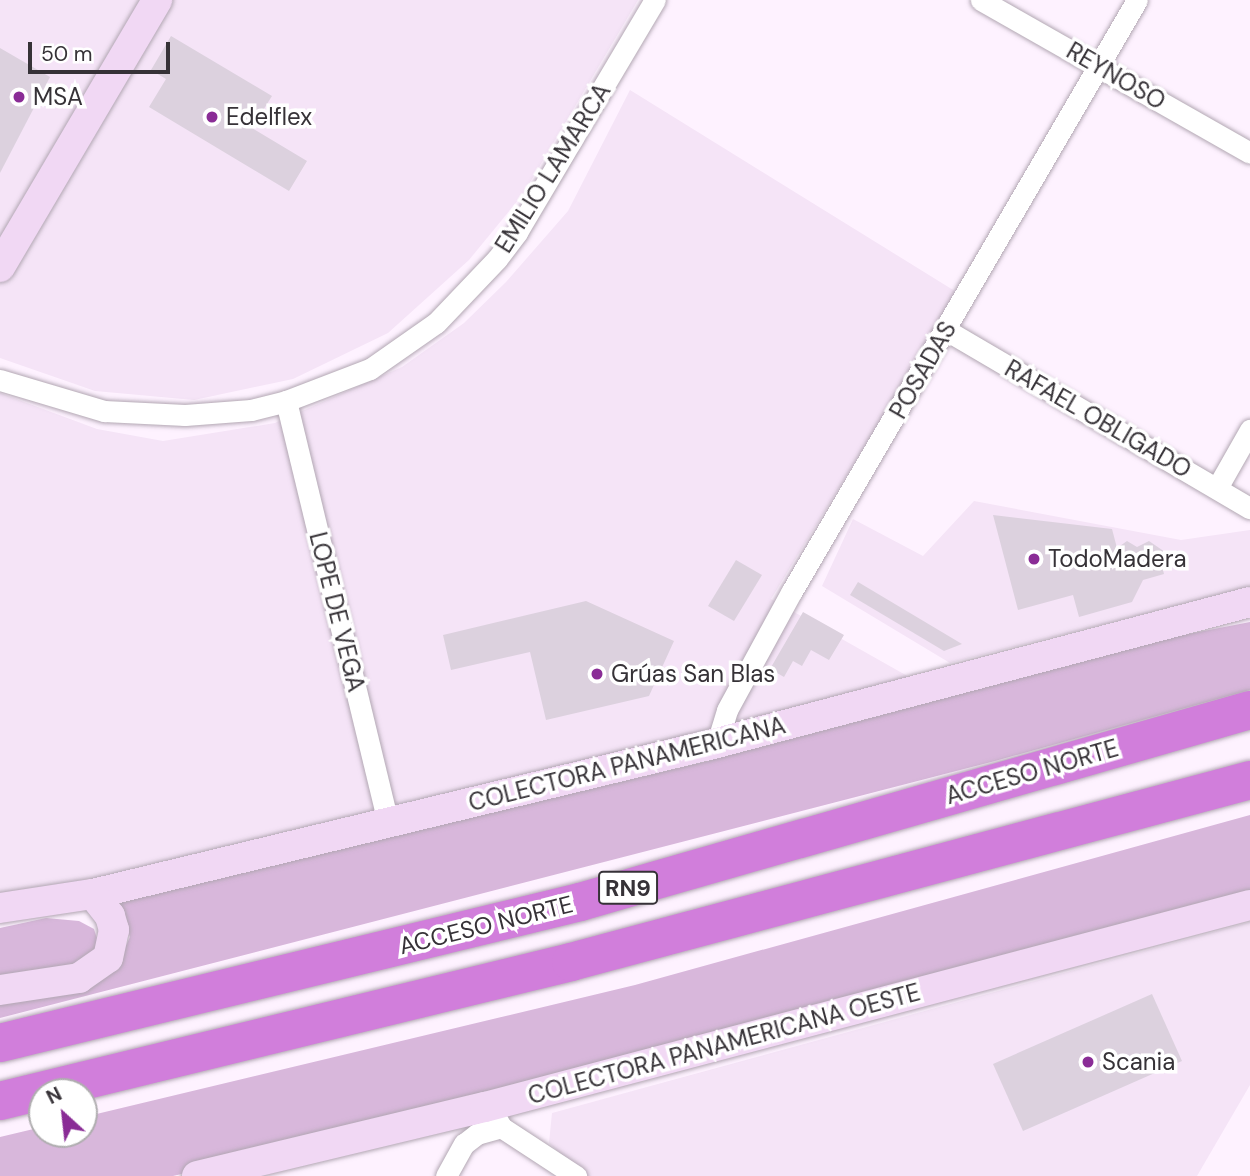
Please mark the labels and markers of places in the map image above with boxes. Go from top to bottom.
place label: MSA [33,83,83,111]
marker: MSA [11,89,27,105]
place label: Edelflex [226,103,312,131]
marker: Edelflex [204,109,220,125]
place label: TodoMadera [1048,545,1187,573]
marker: TodoMadera [1026,551,1042,567]
place label: Grúas San Blas [611,660,775,688]
marker: Grúas San Blas [589,666,605,682]
place label: Scania [1102,1048,1175,1076]
marker: Scania [1080,1054,1096,1070]

